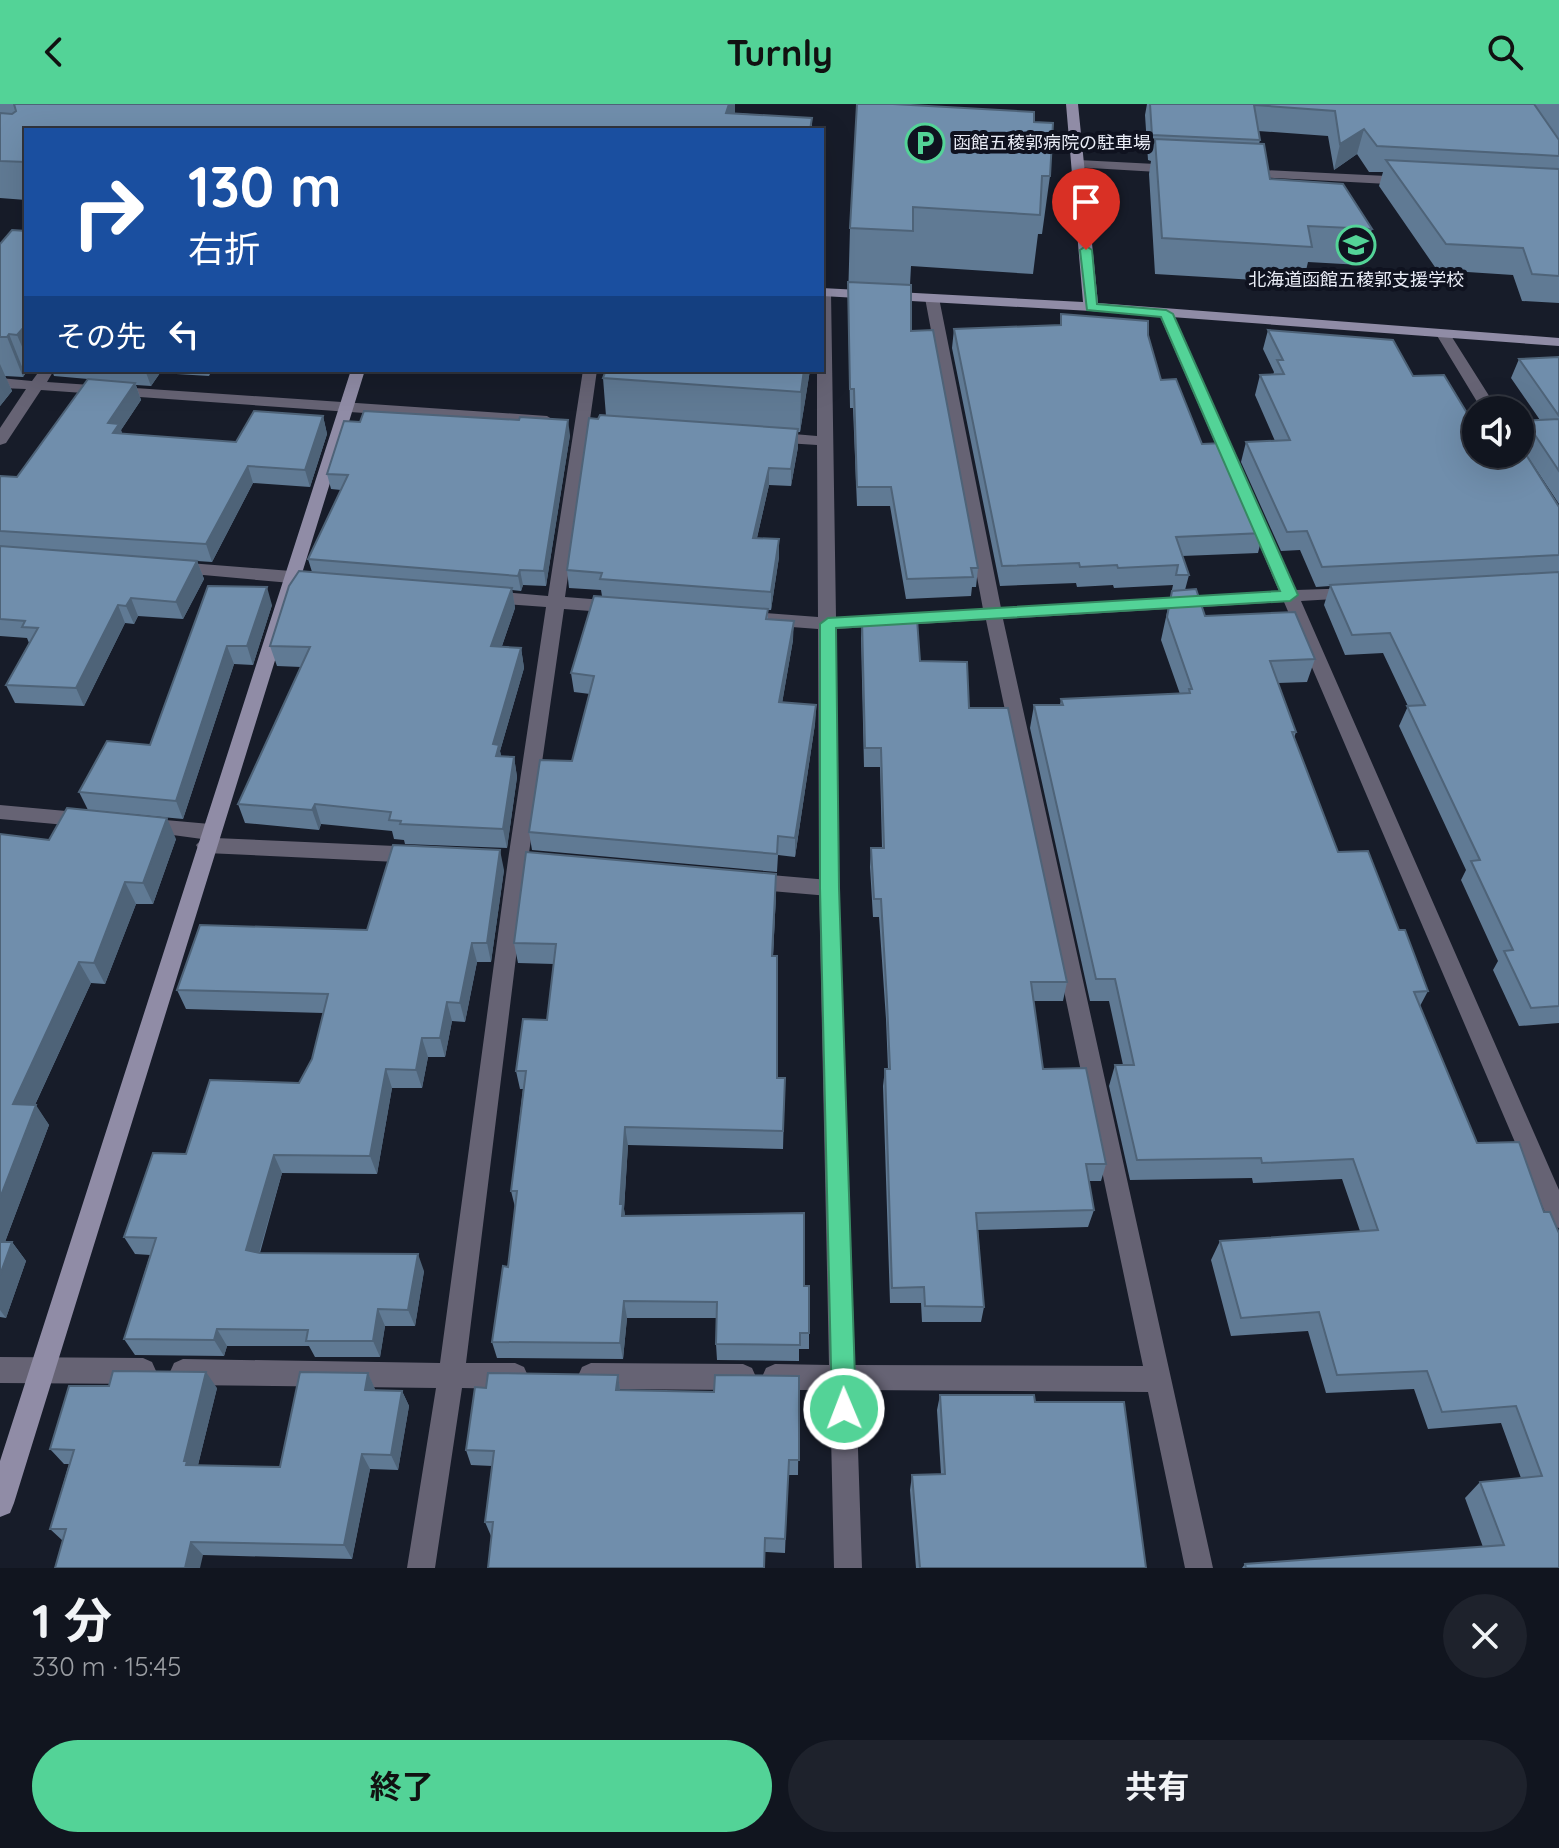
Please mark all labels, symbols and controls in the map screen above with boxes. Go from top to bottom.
icon: back [32,30,76,74]
text: Turnly [726,30,833,75]
icon: search [1483,30,1527,74]
parking icon: 函館五稜郭病院の駐車場 [904,122,946,164]
place label: 函館五稜郭病院の駐車場 [953,131,1151,154]
text: 130 m [188,151,342,221]
icon: right [56,160,160,264]
pin [1052,168,1120,250]
icon: arrive [1064,180,1108,224]
school or university icon: 北海道函館五稜郭支援学校 [1335,224,1377,266]
text: 右折 [188,226,260,271]
place label: 北海道函館五稜郭支援学校 [1248,268,1464,291]
icon: left [162,312,206,356]
text: その先 [56,317,146,355]
map controls [1462,396,1534,468]
button: sound [1462,396,1534,468]
position arrow [802,1367,886,1451]
text: 1 分 [32,1590,112,1650]
button: close [1443,1594,1527,1678]
text: 330 m · 15:45 [32,1650,182,1683]
button: 終了 [32,1740,772,1832]
button: 共有 [788,1740,1527,1832]

